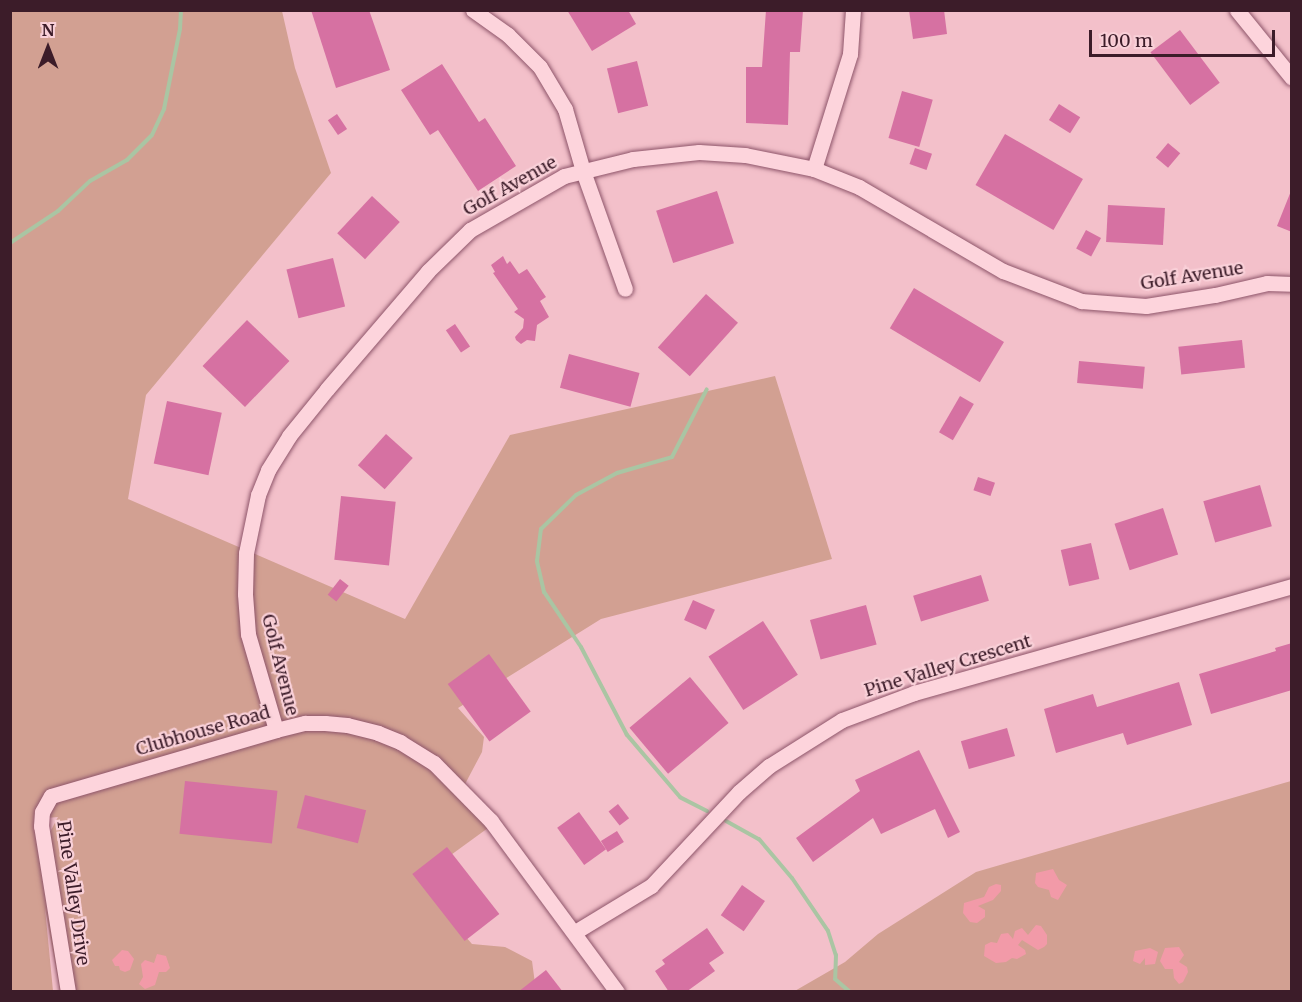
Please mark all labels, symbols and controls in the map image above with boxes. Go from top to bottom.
north arrow [18,18,78,78]
scale bar [1092,18,1278,56]
text: N [42,20,54,40]
text: 100 m [1100,29,1153,52]
street label: Golf Avenue [459,151,561,221]
street label: Golf Avenue [1139,257,1245,295]
street label: Golf Avenue [257,612,303,718]
street label: Pine Valley Crescent [862,630,1034,702]
street label: Clubhouse Road [133,702,273,760]
street label: Pine Valley Drive [52,819,94,967]

